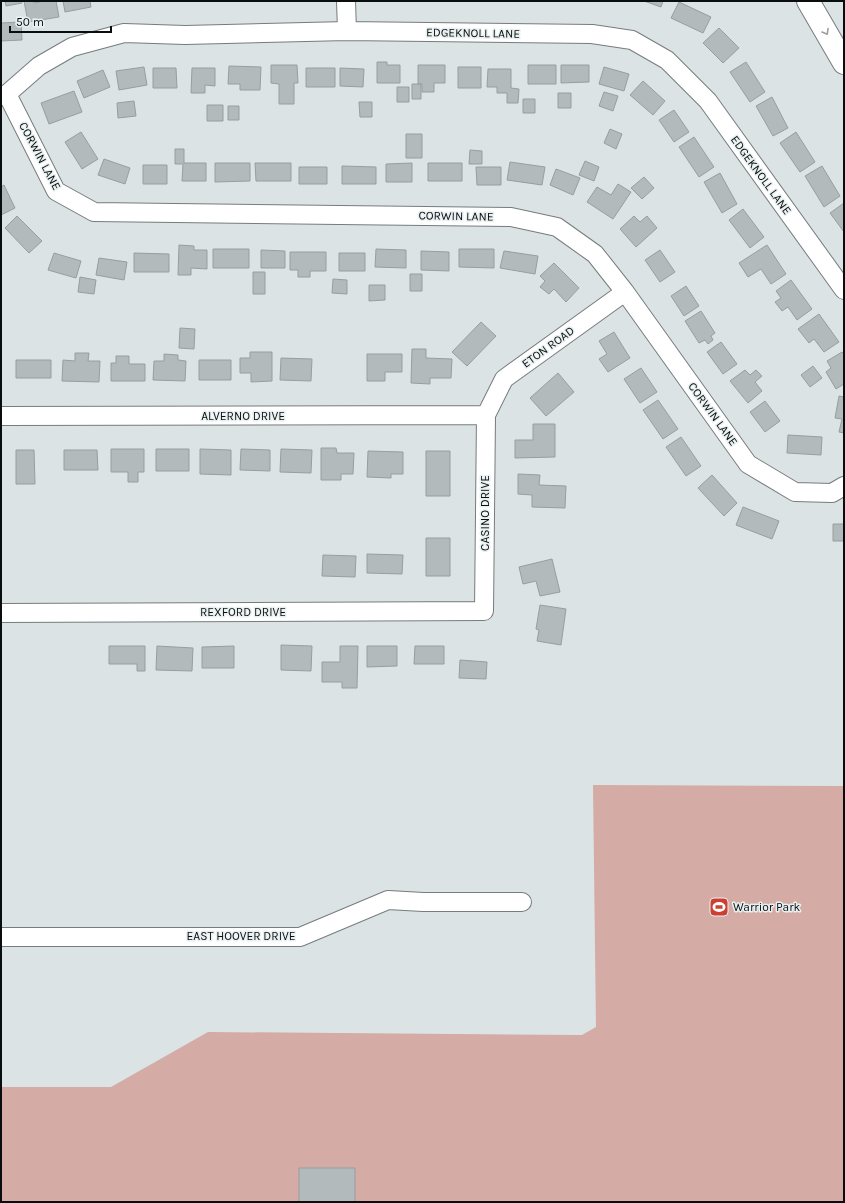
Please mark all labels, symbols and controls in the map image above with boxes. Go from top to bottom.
scale bar [10,8,111,34]
text: 50 m [16,15,44,29]
street label: EDGEKNOLL LANE [426,25,520,41]
one-way arrow [822,28,829,35]
street label: CORWIN LANE [16,120,64,192]
street label: EDGEKNOLL LANE [728,133,794,217]
street label: CORWIN LANE [418,208,494,224]
street label: ETON ROAD [519,323,577,371]
street label: CORWIN LANE [685,380,741,448]
street label: ALVERNO DRIVE [201,409,285,423]
street label: CASINO DRIVE [478,475,492,551]
street label: REXFORD DRIVE [200,605,286,619]
sports icon: Warrior Park [708,896,730,918]
place label: Warrior Park [733,900,801,914]
street label: EAST HOOVER DRIVE [187,929,296,943]

